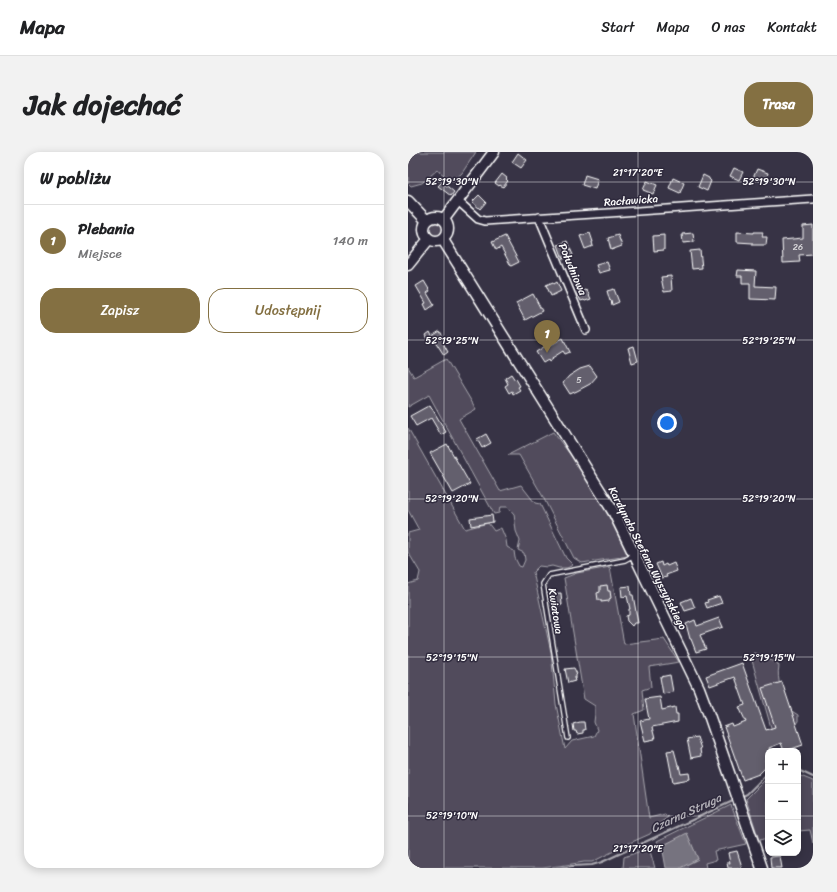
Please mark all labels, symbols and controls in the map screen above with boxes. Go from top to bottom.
text: Mapa [20,11,65,44]
text: Start [601,15,635,40]
text: Mapa [657,15,689,40]
text: O nas [711,15,745,40]
text: Kontakt [767,15,817,40]
text: Jak dojechać [24,80,181,129]
button: Trasa [744,82,813,127]
text: W pobliżu [40,163,111,193]
text: 21°17'20"E [613,164,664,182]
text: 52°19'30"N [425,173,479,191]
text: 52°19'30"N [742,173,796,191]
street label: Racławicka [603,189,659,212]
text: Plebania [78,216,134,242]
text: 1 [50,229,56,252]
text: 140 m [333,229,368,252]
house number: 26 [793,239,803,255]
street label: Południowa [553,240,592,299]
text: Miejsce [78,242,122,265]
button: Zapisz [40,288,200,333]
button: Udostępnij [208,288,368,333]
pin: 1 [534,320,560,353]
text: 52°19'25"N [425,332,479,350]
text: 52°19'25"N [742,332,796,350]
house number: 5 [576,372,582,388]
your location [657,413,677,433]
street label: Kardynała Stefana Wyszyńskiego [603,483,692,634]
text: 52°19'20"N [425,490,479,508]
text: 52°19'20"N [742,490,796,508]
street label: Kwiatowa [543,587,569,636]
text: 52°19'15"N [426,649,478,667]
text: 52°19'15"N [743,649,795,667]
map controls [765,748,801,856]
button: + [765,748,801,784]
button: − [765,784,801,820]
water label: Czarna Struga [647,787,726,839]
text: 52°19'10"N [426,807,478,825]
button: layers [765,820,801,856]
text: 21°17'20"E [613,840,664,858]

